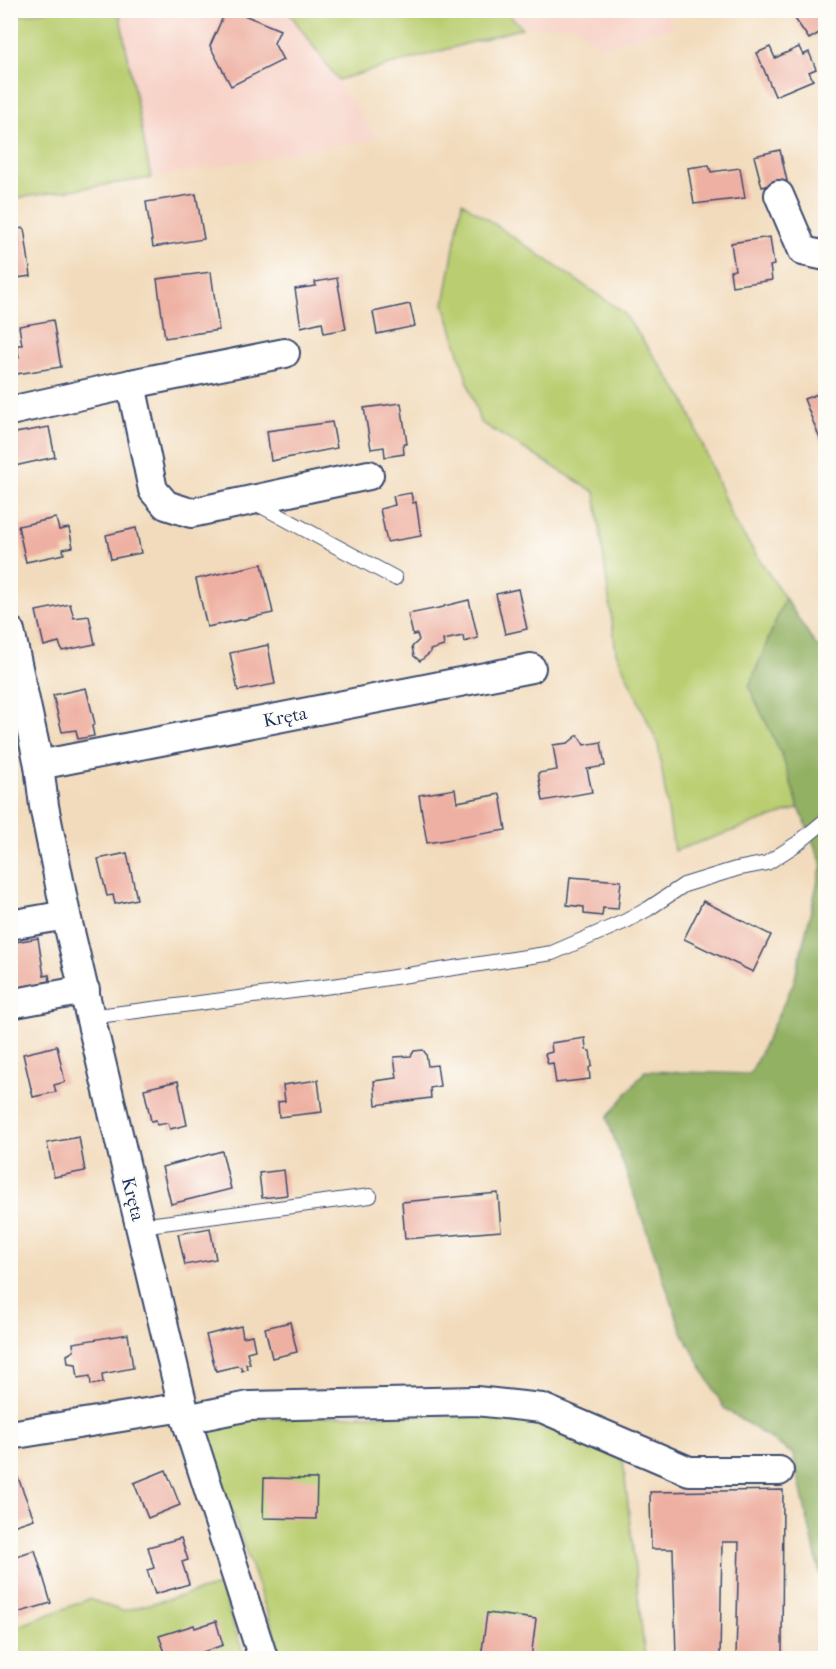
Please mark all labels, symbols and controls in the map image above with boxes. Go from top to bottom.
street label: Kręta [261,703,309,732]
street label: Kręta [117,1175,148,1224]

